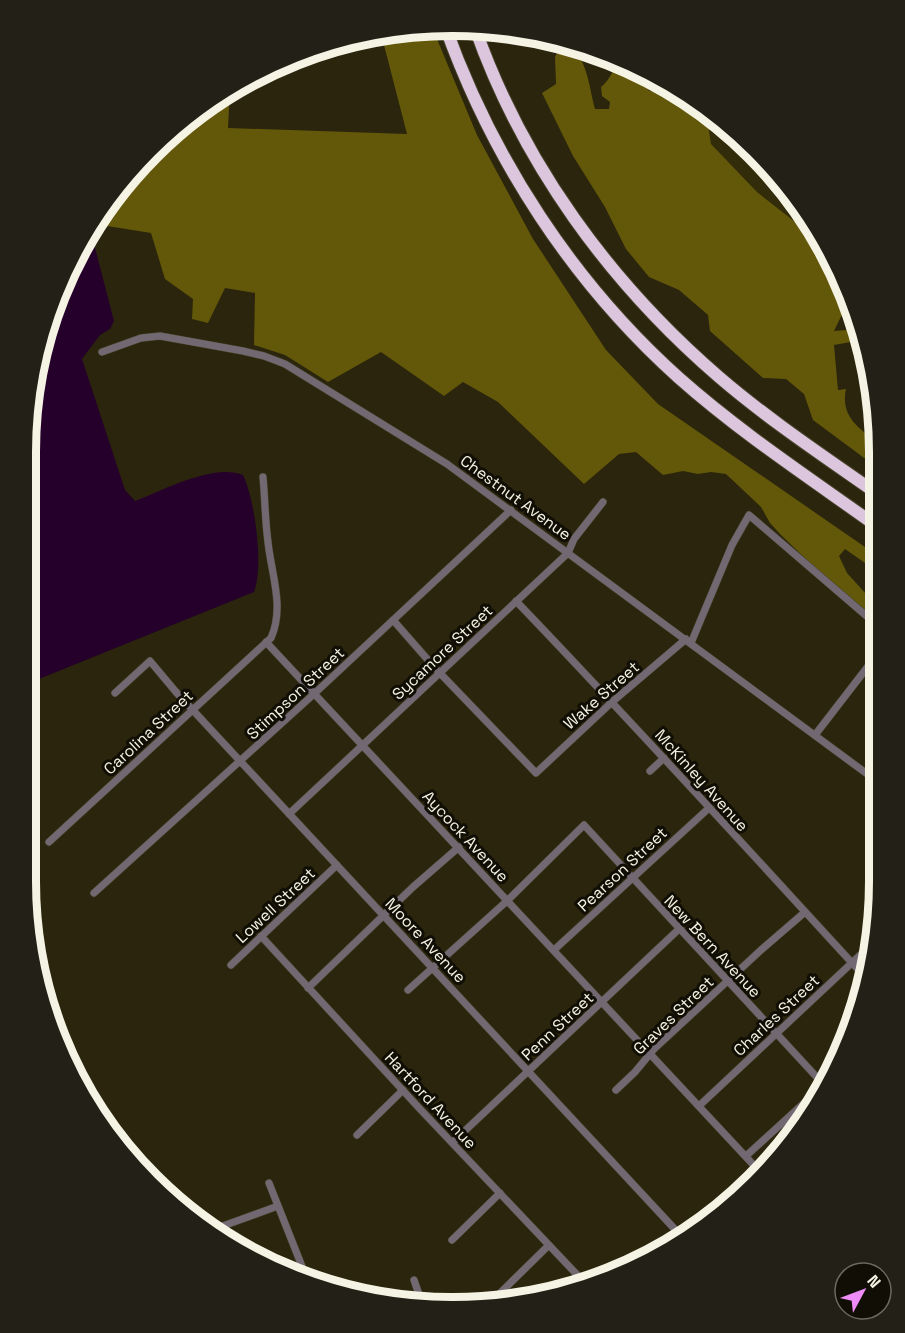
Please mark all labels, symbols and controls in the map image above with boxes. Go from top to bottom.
street label: Chestnut Avenue [456,450,575,545]
street label: Sycamore Street [388,600,497,704]
street label: Stimpson Street [242,643,349,744]
street label: Wake Street [559,657,644,734]
street label: Carolina Street [99,685,198,779]
street label: McKinley Avenue [650,725,753,836]
street label: Aycock Avenue [418,786,514,887]
street label: Pearson Street [573,822,672,916]
street label: Lowell Street [231,863,320,948]
street label: New Bern Avenue [660,890,766,1002]
street label: Moore Avenue [381,893,471,987]
street label: Charles Street [729,970,824,1061]
street label: Graves Street [629,972,718,1059]
street label: Penn Street [517,988,598,1065]
street label: Hartford Avenue [380,1047,481,1153]
north arrow [833,1261,893,1321]
text: N [862,1271,885,1292]

